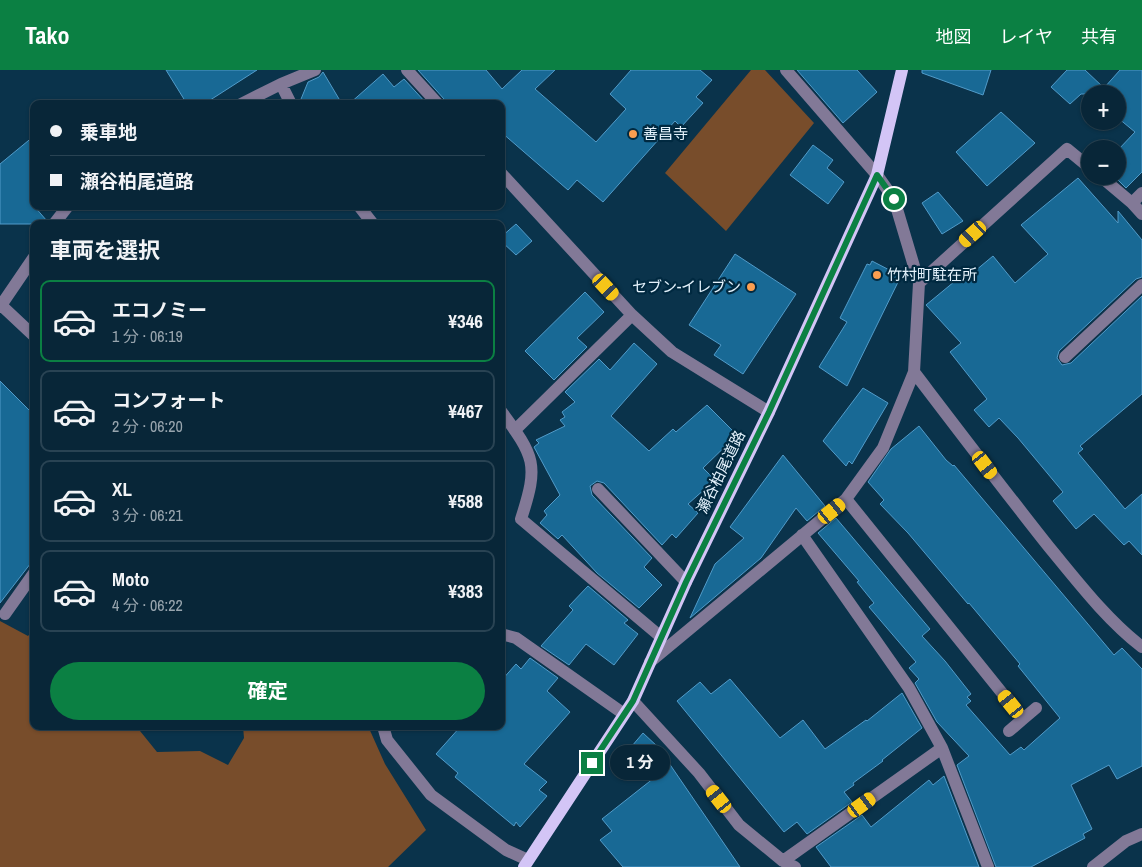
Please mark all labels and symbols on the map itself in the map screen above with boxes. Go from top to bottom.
place label: 善昌寺 [643,123,688,144]
marker: 善昌寺 [627,128,639,140]
route start [883,188,905,210]
car [956,218,989,250]
place label: 竹村町駐在所 [887,264,977,285]
marker: 竹村町駐在所 [871,269,883,281]
car [590,271,621,303]
place label: セブン-イレブン [632,276,741,297]
marker: セブン-イレブン [745,281,757,293]
street label: 瀬谷柏尾道路 [691,427,750,517]
car [969,449,1000,481]
car [815,496,848,526]
car [995,688,1026,720]
callout: 1 分 [610,746,670,780]
route end [581,752,603,774]
car [703,783,734,815]
car [845,790,878,820]

